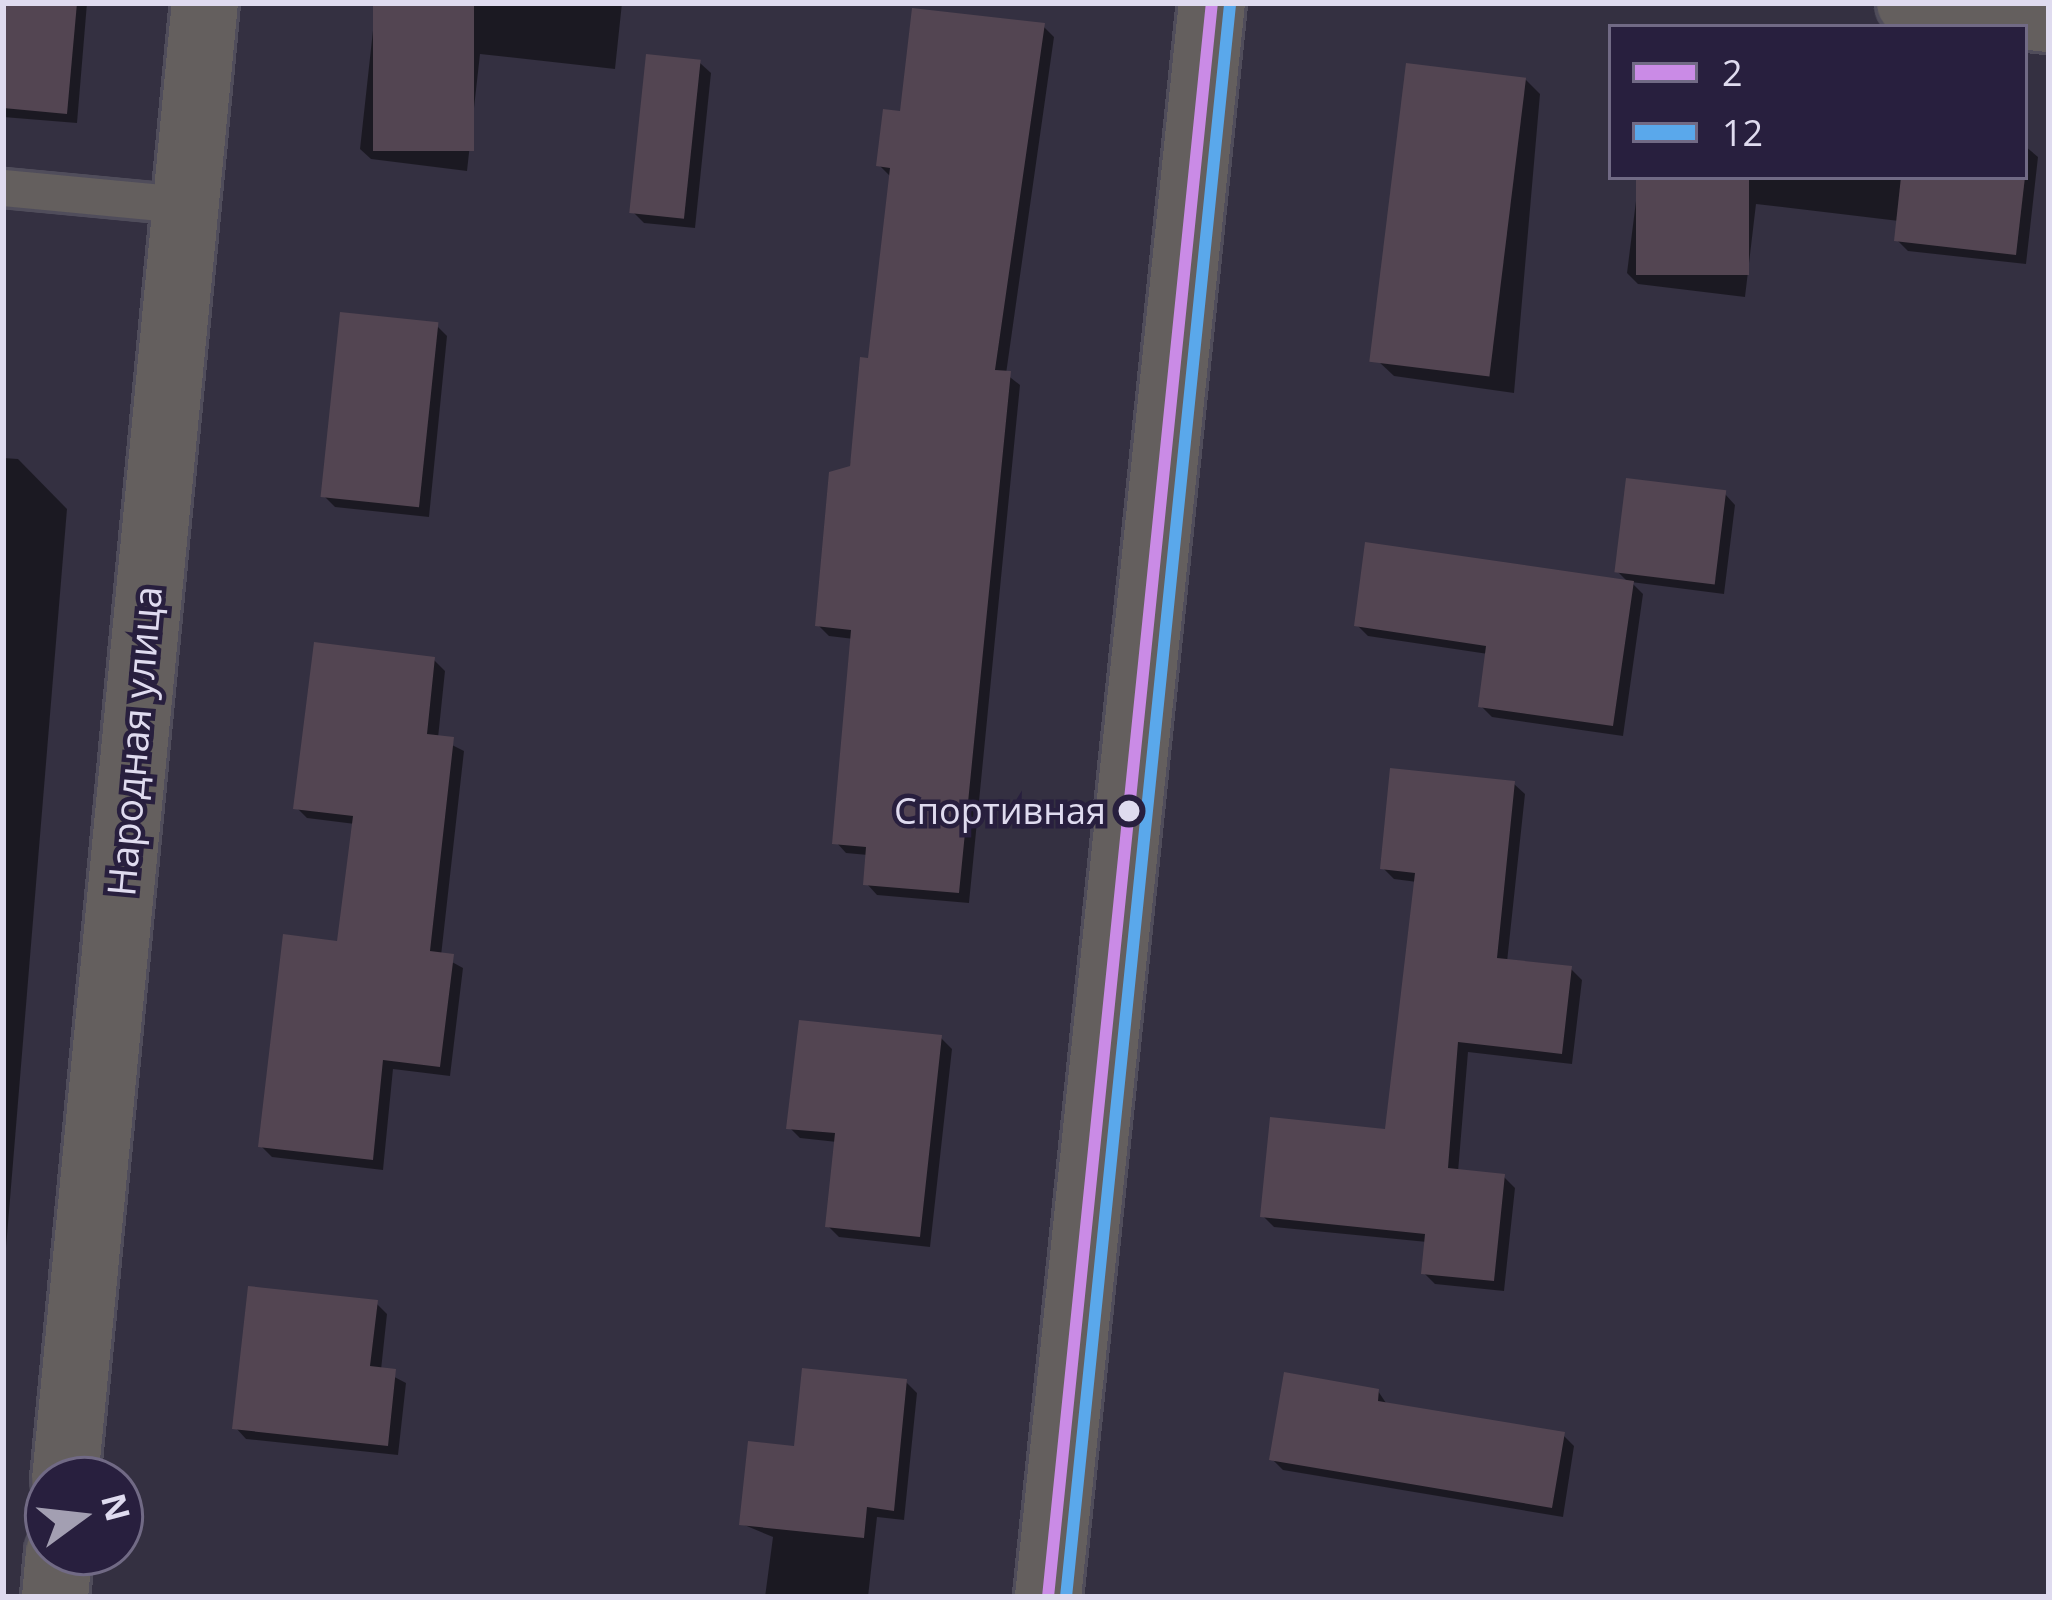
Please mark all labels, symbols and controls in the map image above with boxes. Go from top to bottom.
legend [1608,24,2028,180]
text: 2 [1722,48,1743,97]
text: 12 [1722,108,1763,157]
street label: Народная улица [97,584,171,898]
place label: Спортивная [894,789,1106,833]
marker: Спортивная [1118,800,1140,822]
north arrow [24,1456,144,1576]
text: N [91,1489,142,1526]

